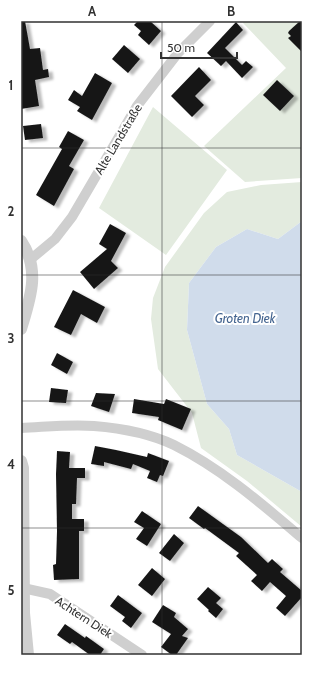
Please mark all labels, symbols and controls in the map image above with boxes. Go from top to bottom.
text: A [88,3,97,19]
text: B [227,3,235,19]
scale bar [161,34,237,60]
text: 50 m [167,40,195,55]
text: 1 [9,77,13,93]
street label: Alte Landstraße [91,101,145,177]
text: 2 [8,203,15,219]
water label: Groten Diek [215,310,276,326]
text: 3 [7,330,15,346]
text: 4 [7,456,15,472]
text: 5 [8,582,15,598]
street label: Achtern Diek [53,593,116,641]

